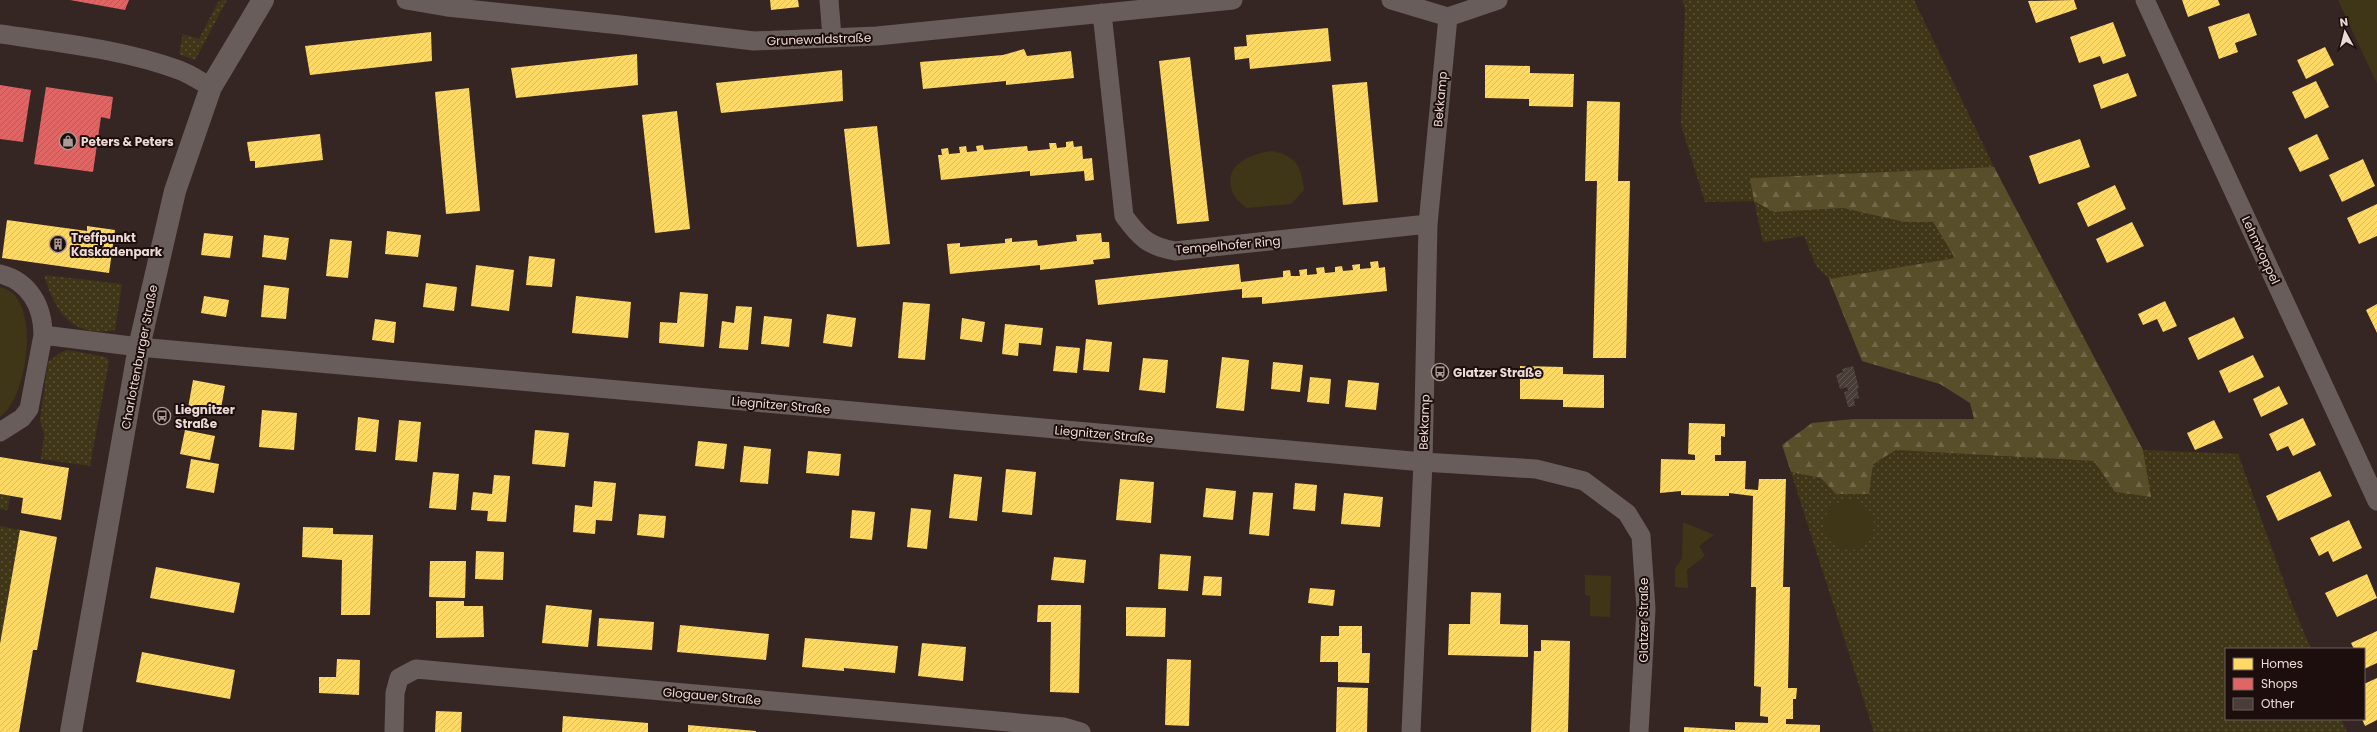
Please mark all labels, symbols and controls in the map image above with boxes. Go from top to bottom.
north arrow [2325,12,2365,52]
text: N [2339,14,2349,31]
street label: Grunewaldstraße [767,29,871,49]
street label: Bekkamp [1429,70,1451,128]
shop icon: Peters & Peters [58,131,78,151]
place label: Peters & Peters [81,133,174,150]
street label: Lehmkoppel [2238,213,2284,287]
place label: Treffpunkt Kaskadenpark [71,229,163,260]
street label: Tempelhofer Ring [1175,232,1281,258]
building icon: Treffpunkt Kaskadenpark [48,234,68,254]
street label: Charlottenburger Straße [117,283,161,431]
bus stop icon: Glatzer Straße [1430,362,1450,382]
place label: Glatzer Straße [1453,364,1542,381]
street label: Liegnitzer Straße [731,392,831,418]
street label: Bekkamp [1415,394,1433,450]
place label: Liegnitzer Straße [175,401,235,432]
bus stop icon: Liegnitzer Straße [152,406,172,426]
street label: Liegnitzer Straße [1054,421,1154,447]
street label: Glatzer Straße [1635,578,1652,662]
legend [2225,648,2365,720]
text: Homes [2261,655,2303,672]
text: Shops [2261,675,2298,692]
street label: Glogauer Straße [662,683,762,709]
text: Other [2261,695,2295,712]

